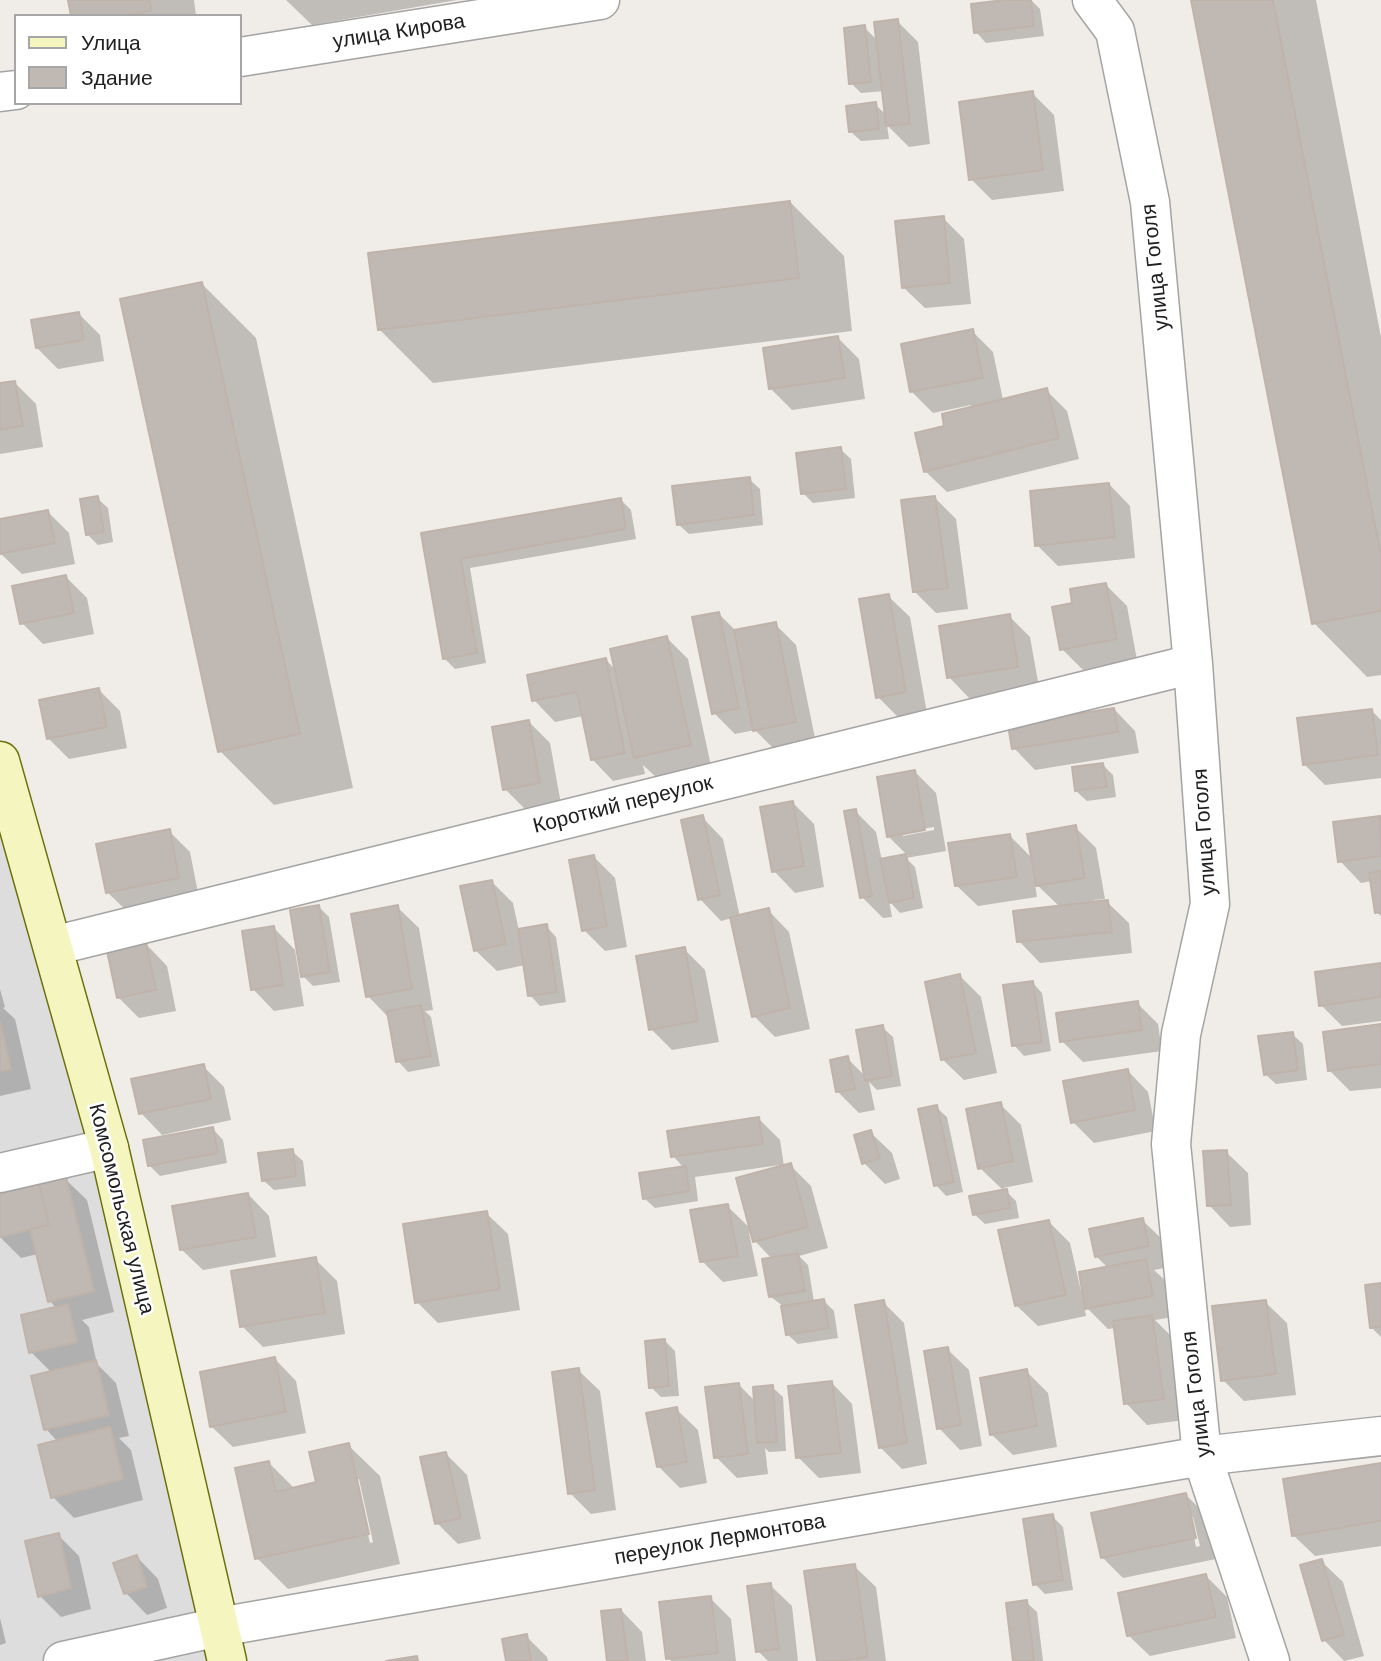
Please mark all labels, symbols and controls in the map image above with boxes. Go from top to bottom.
street label: улица Кирова [331,9,467,55]
legend [14,14,242,105]
text: Улица [81,31,141,54]
text: Здание [81,66,153,89]
street label: улица Гоголя [1137,202,1175,332]
street label: улица Гоголя [1188,768,1222,896]
street label: Короткий переулок [530,770,716,840]
street label: Комсомольская улица [83,1101,159,1317]
street label: улица Гоголя [1177,1329,1217,1459]
street label: переулок Лермонтова [612,1509,828,1571]

